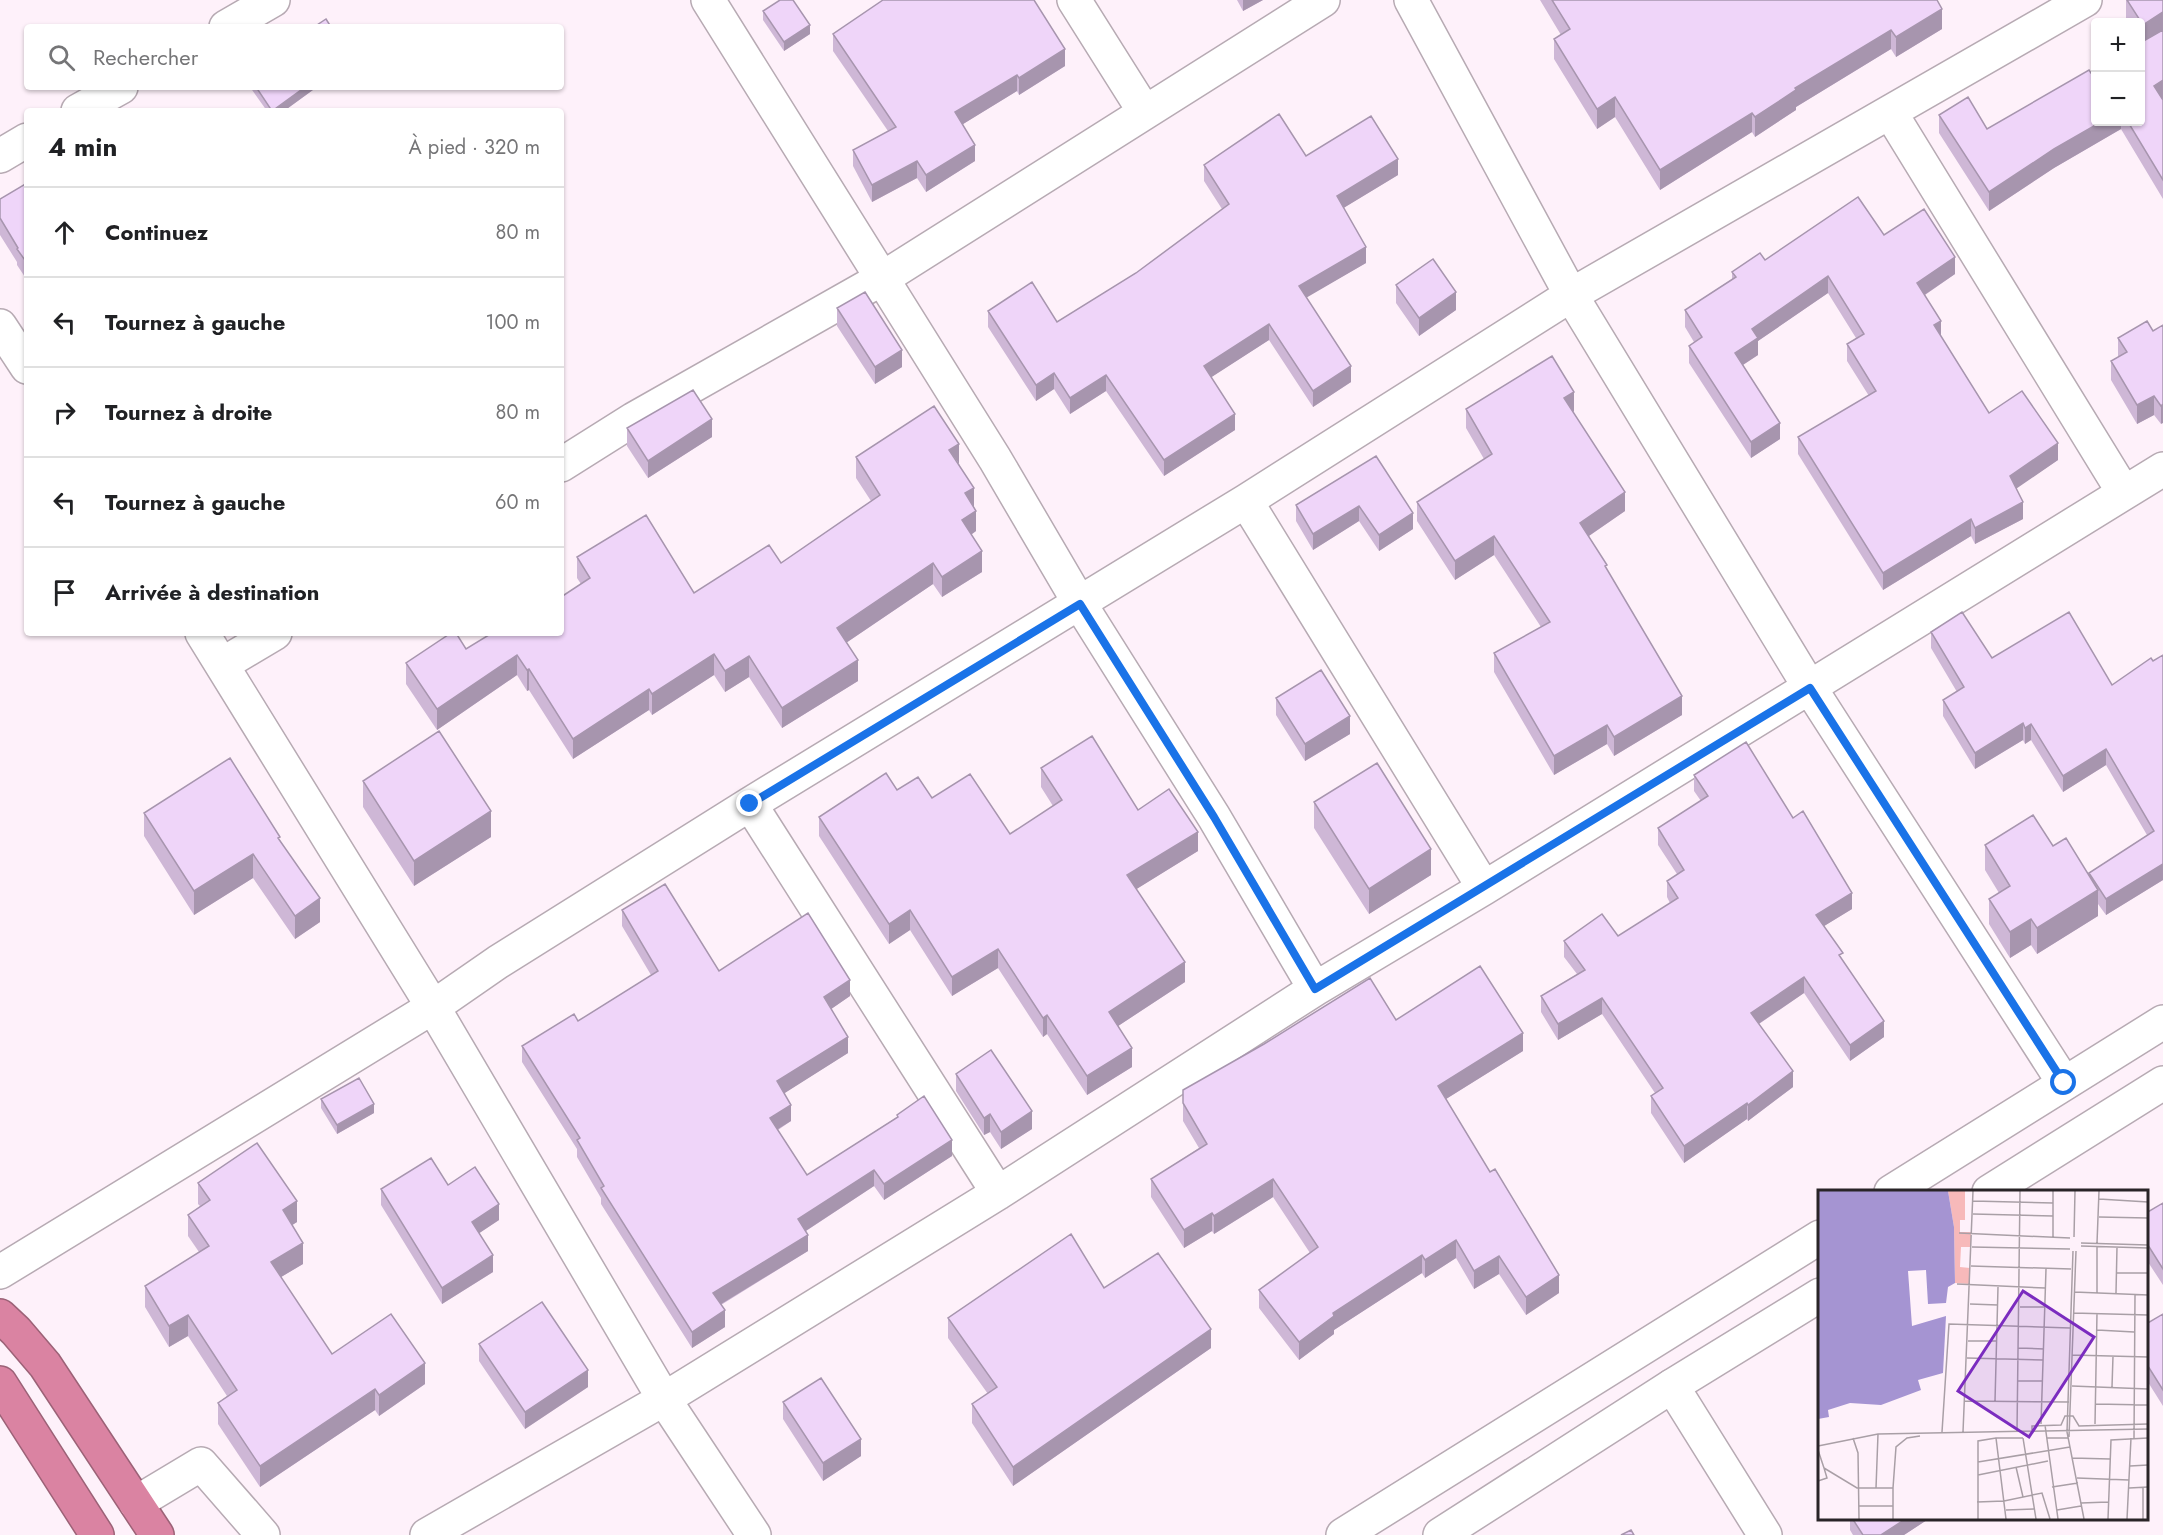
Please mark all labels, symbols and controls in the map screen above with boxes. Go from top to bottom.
map controls [2091,18,2145,126]
button: + [2091,18,2145,72]
search box [24,24,564,90]
icon: search [45,41,78,74]
text: Rechercher [93,41,198,73]
button: − [2091,72,2145,126]
text: 4 min [48,128,117,166]
text: À pied · 320 m [409,133,540,162]
icon: ahead [48,216,81,249]
text: Continuez [105,216,208,248]
text: 80 m [495,218,540,247]
icon: left [48,306,81,339]
text: Tournez à gauche [105,306,285,338]
text: 100 m [485,308,540,337]
icon: right [48,396,81,429]
text: Tournez à droite [105,396,272,428]
text: 80 m [495,398,540,427]
icon: left [48,486,81,519]
text: Tournez à gauche [105,486,285,518]
text: 60 m [495,488,540,517]
icon: arrive [48,576,81,609]
text: Arrivée à destination [105,576,319,608]
route end [736,790,762,816]
route start [2050,1069,2076,1095]
inset map [1818,1190,2148,1520]

